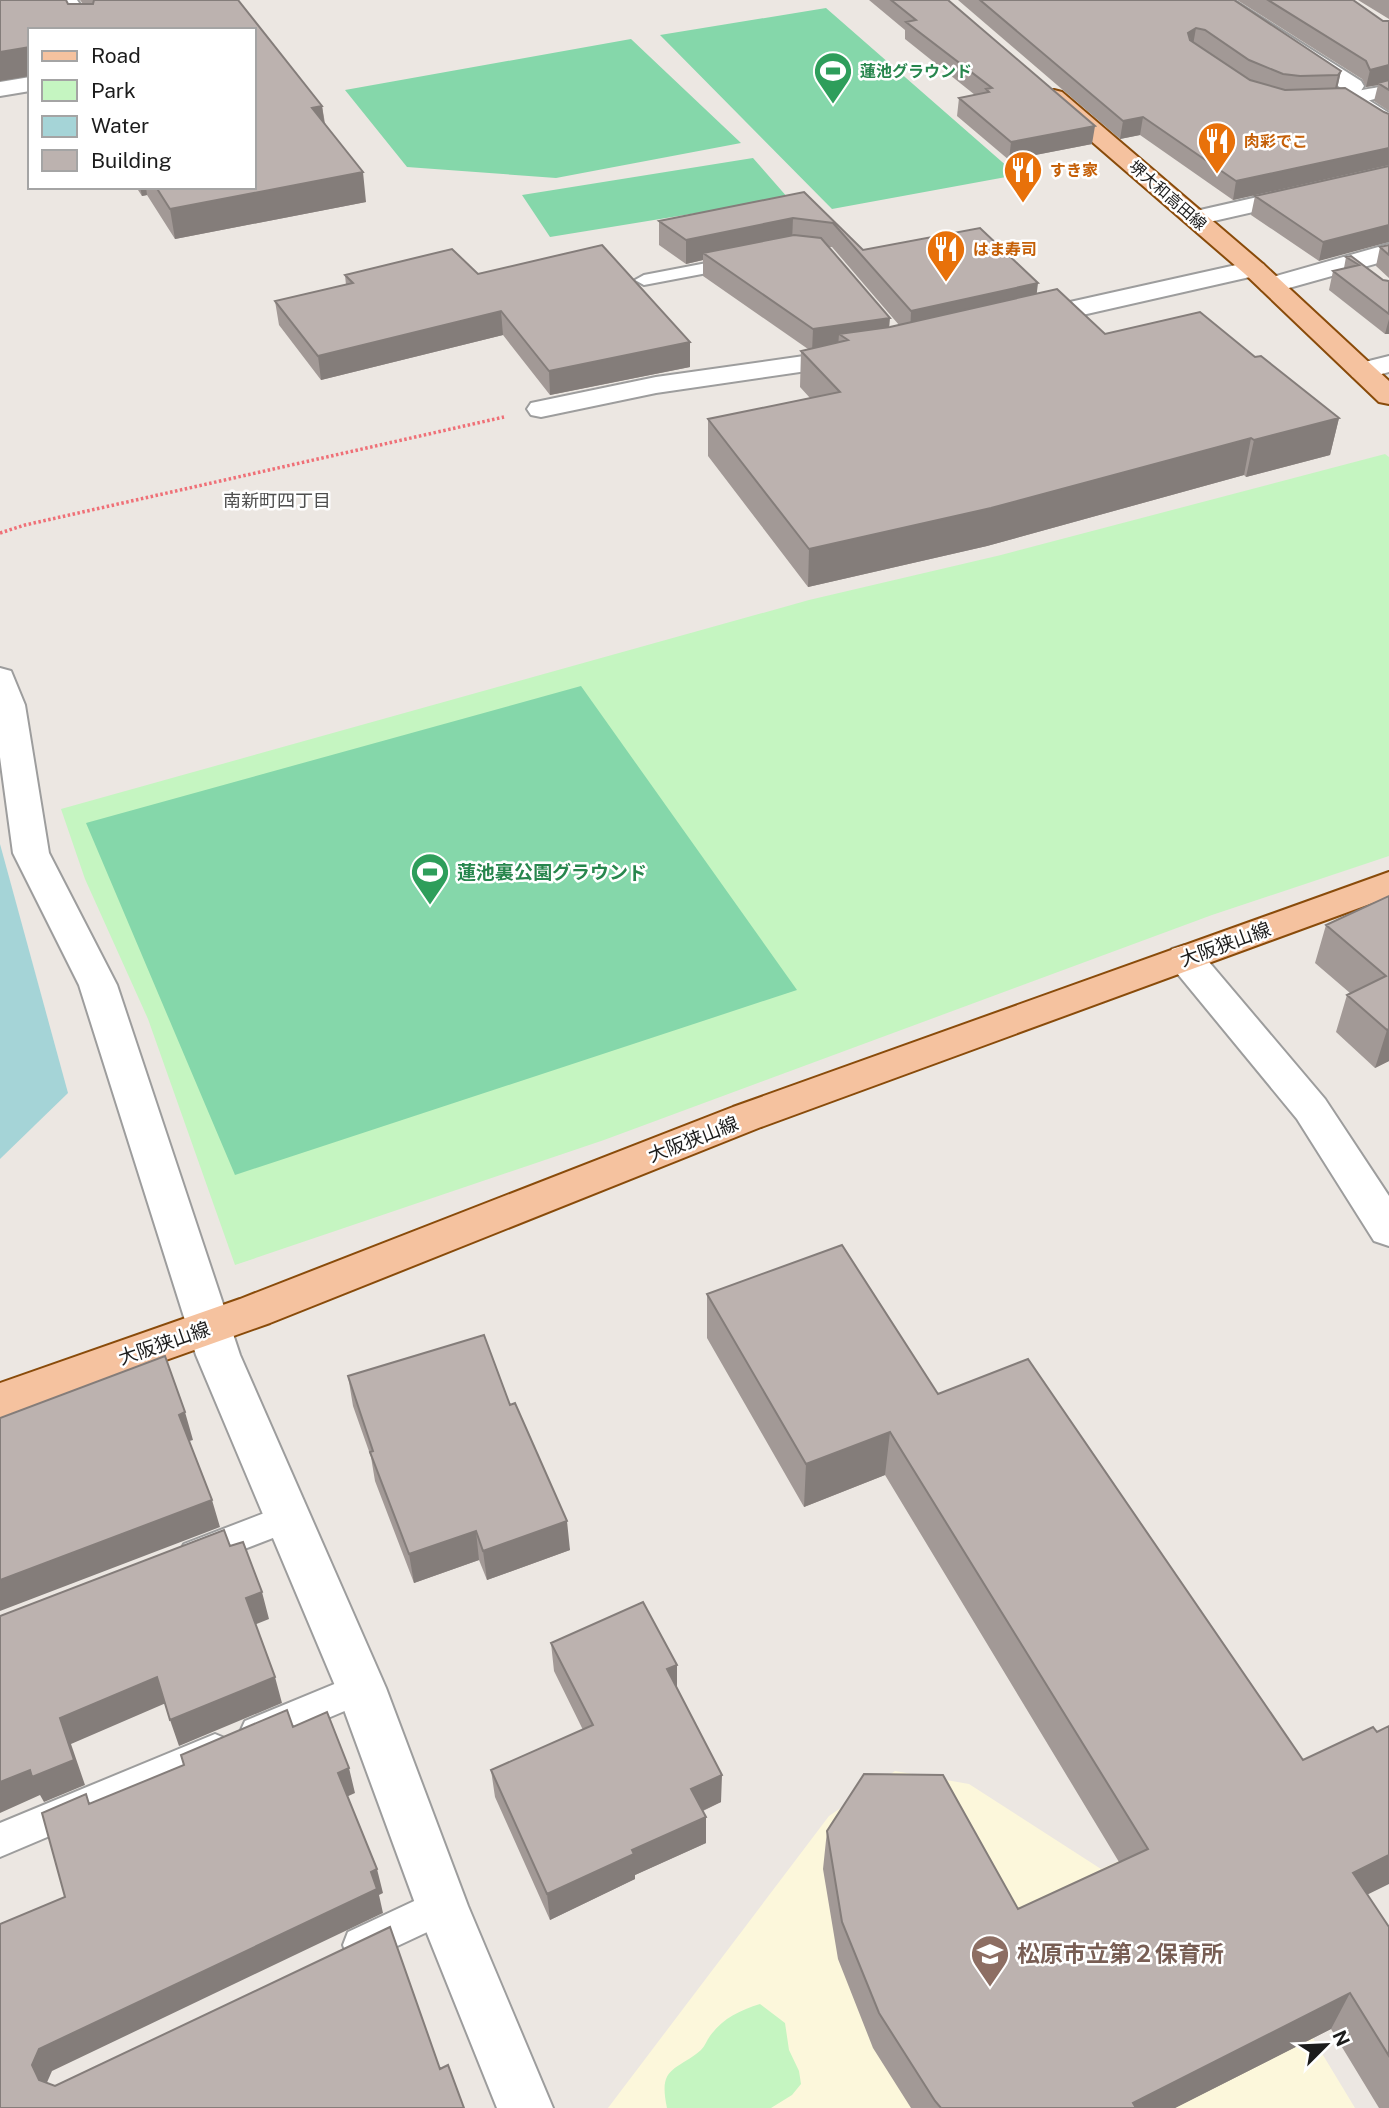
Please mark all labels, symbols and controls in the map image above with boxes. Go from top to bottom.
legend [28,28,256,189]
text: Road [91,43,141,68]
sports icon: 蓮池グラウンド [812,50,854,105]
place label: 蓮池グラウンド [860,62,972,81]
text: Park [91,78,136,103]
text: Water [91,113,149,138]
restaurant icon: 肉彩でこ [1196,120,1238,175]
place label: 肉彩でこ [1244,132,1308,151]
text: Building [91,148,172,173]
restaurant icon: すき家 [1002,149,1044,204]
street label: 堺大和高田線 [1125,157,1210,234]
place label: すき家 [1050,161,1098,180]
restaurant icon: はま寿司 [925,228,967,283]
place label: はま寿司 [973,240,1037,259]
district label: 南新町四丁目 [223,490,331,511]
sports icon: 蓮池裏公園グラウンド [409,851,451,906]
place label: 蓮池裏公園グラウンド [457,861,647,883]
street label: 大阪狭山線 [1177,917,1273,971]
street label: 大阪狭山線 [645,1112,741,1166]
street label: 大阪狭山線 [115,1317,213,1369]
school or university icon: 松原市立第２保育所 [969,1933,1011,1988]
place label: 松原市立第２保育所 [1017,1940,1224,1967]
north arrow [1291,2010,1361,2080]
text: N [1328,2027,1355,2049]

